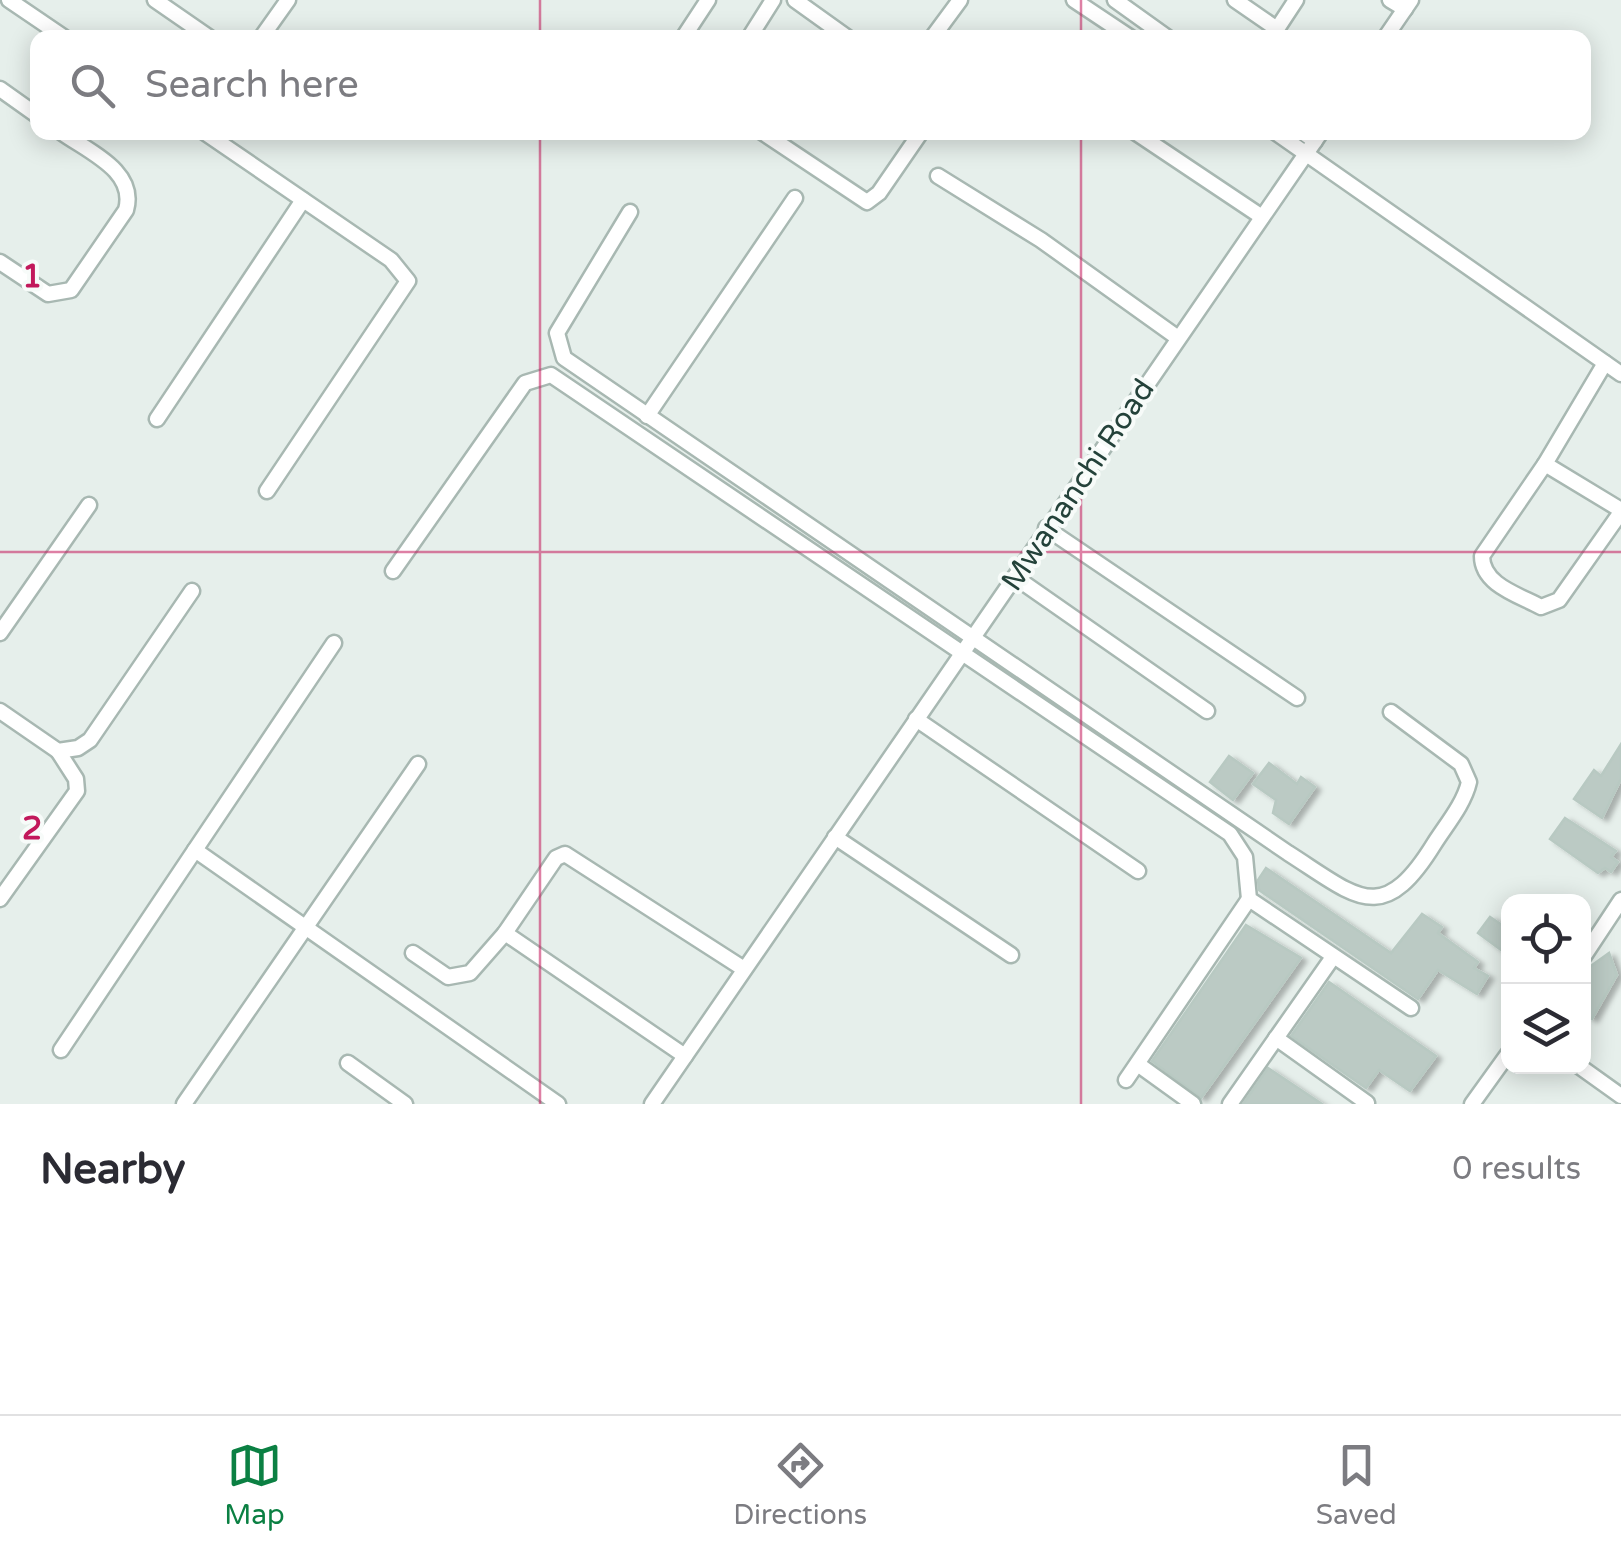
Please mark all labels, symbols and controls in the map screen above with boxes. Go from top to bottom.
search box [30,30,1591,140]
icon: search [65,58,120,113]
text: Search here [145,62,359,108]
text: 1 [22,258,42,296]
street label: Mwananchi Road [993,372,1163,598]
text: 2 [22,810,42,848]
map controls [1501,894,1591,1074]
button: locate [1501,894,1591,984]
button: layers [1501,984,1591,1074]
text: Nearby [40,1144,185,1195]
text: 0 results [1452,1150,1581,1188]
tab: Map [224,1438,285,1532]
tab: Directions [733,1438,867,1532]
tab: Saved [1316,1438,1397,1532]

